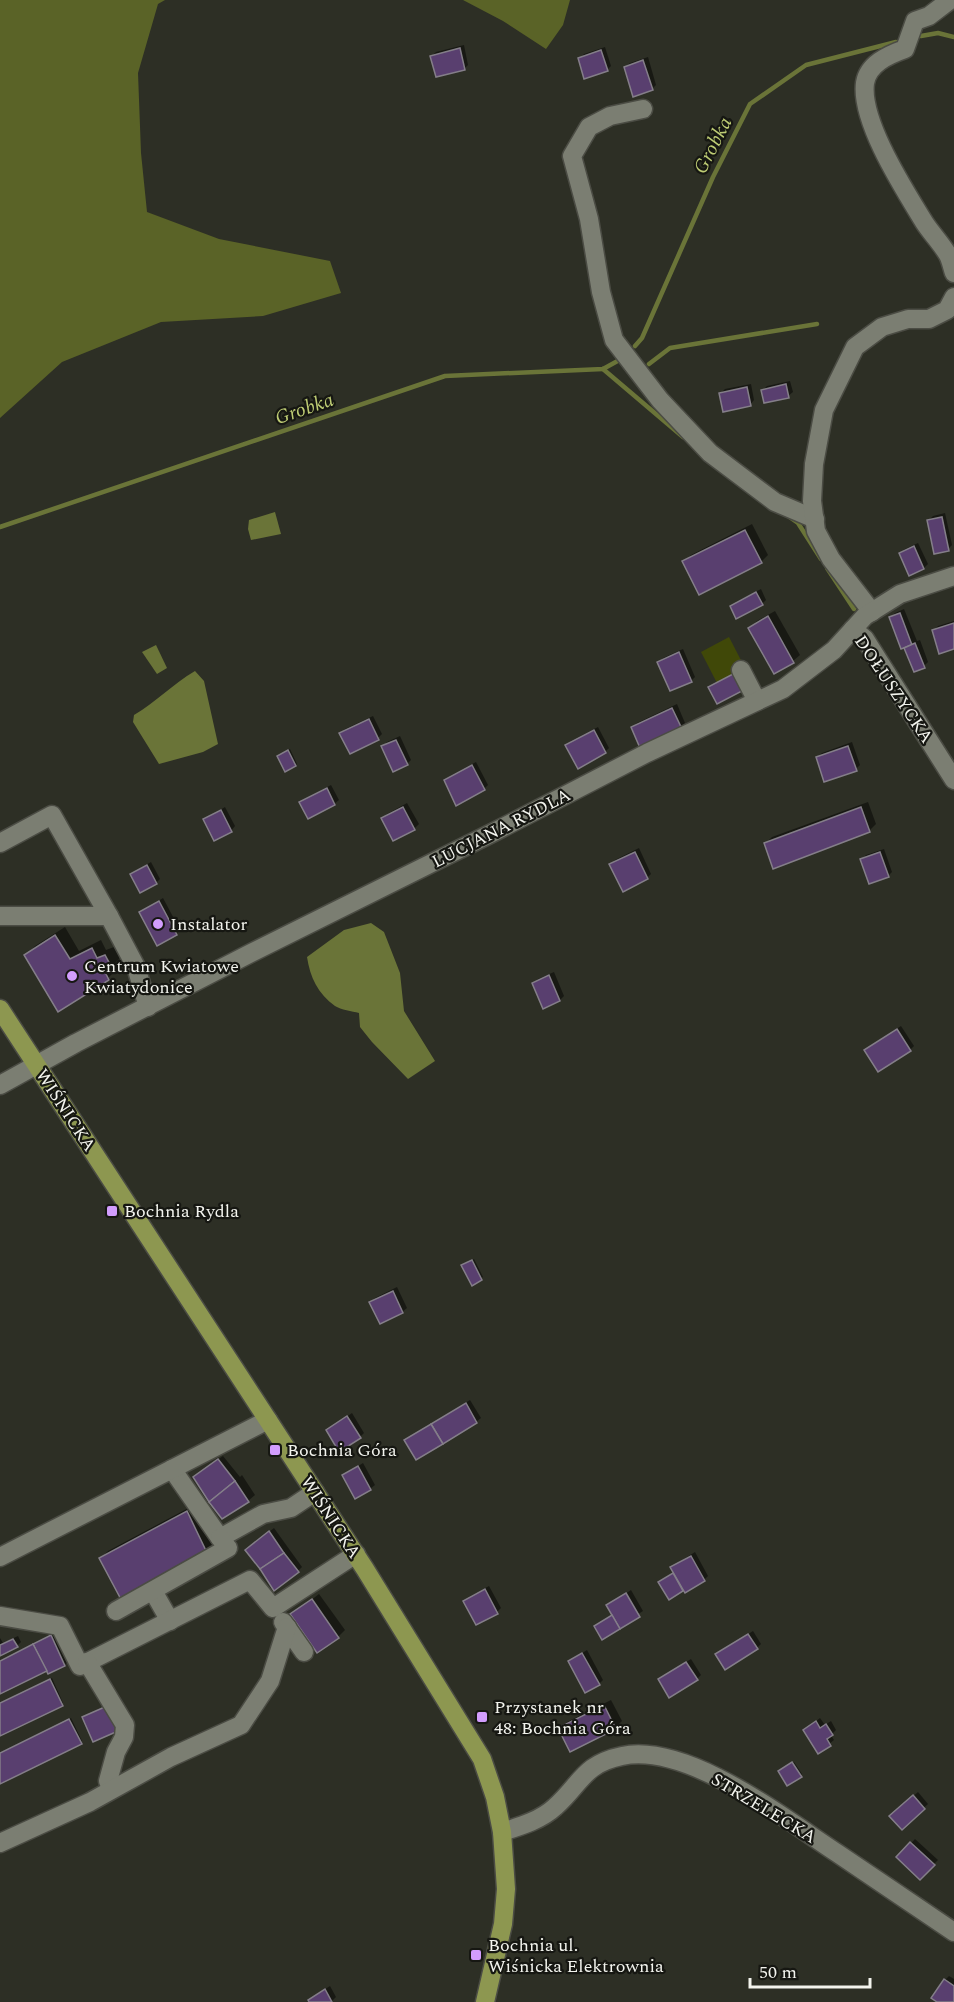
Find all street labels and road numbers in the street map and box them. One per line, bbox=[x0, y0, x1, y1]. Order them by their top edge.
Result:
street label: DOŁUSZYCKA bbox=[847, 630, 940, 749]
street label: LUCJANA RYDLA bbox=[427, 782, 575, 875]
street label: WIŚNICKA bbox=[29, 1063, 103, 1157]
street label: WIŚNICKA bbox=[294, 1470, 368, 1564]
street label: STRZELECKA bbox=[706, 1766, 822, 1851]

